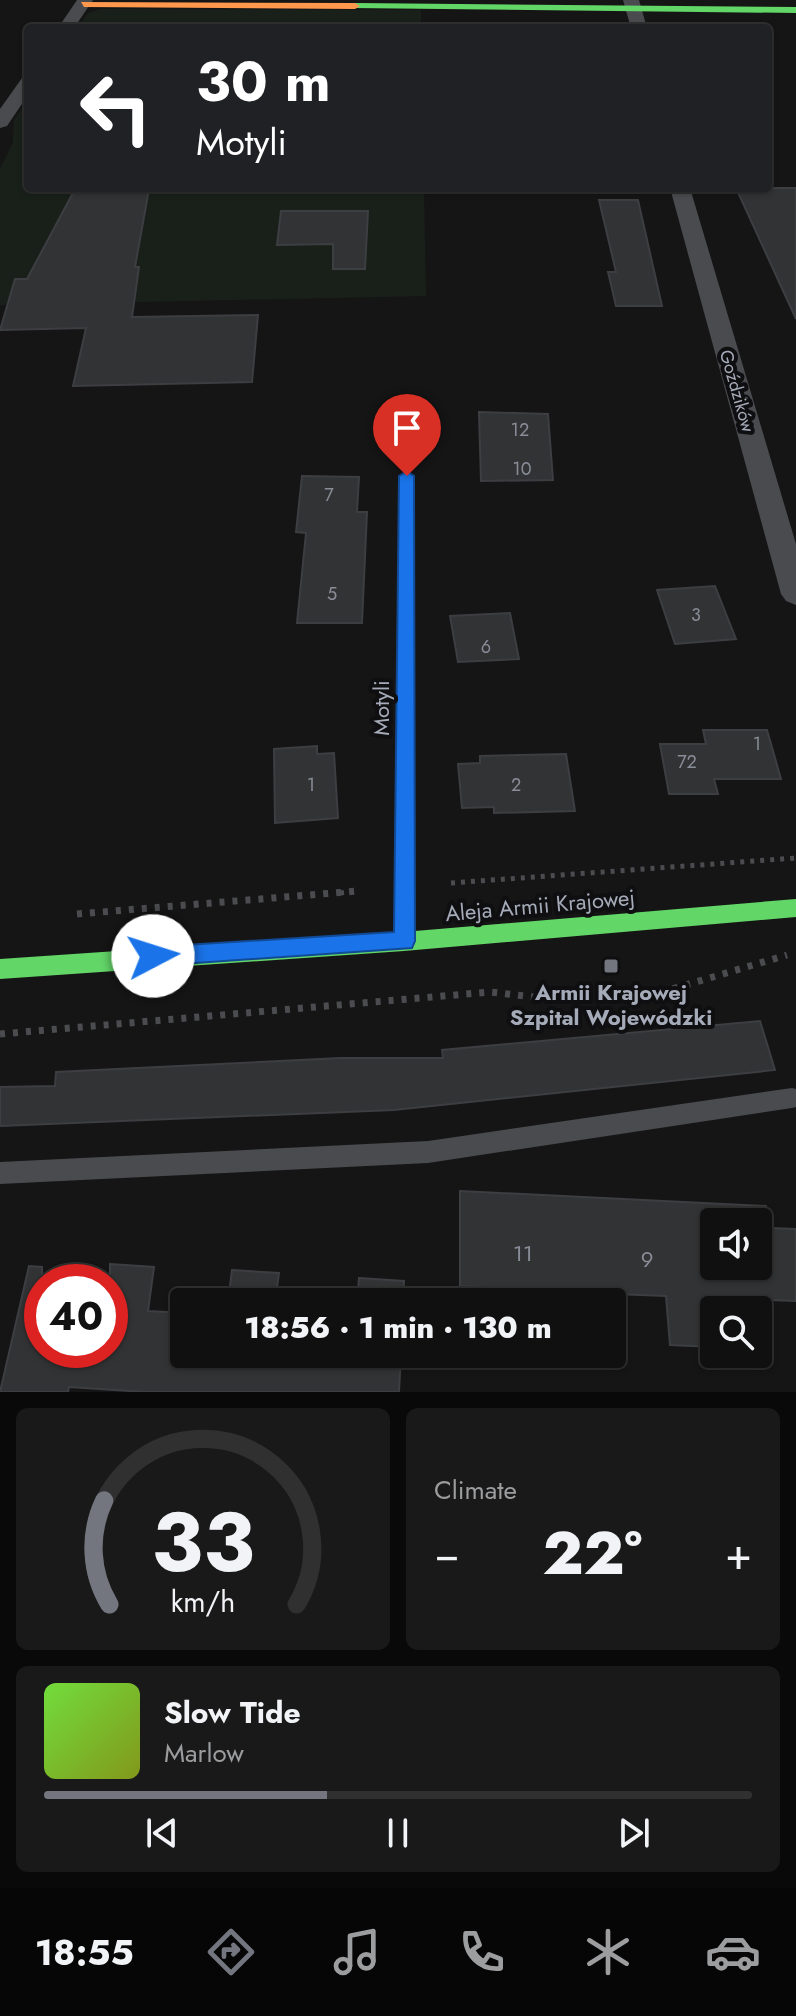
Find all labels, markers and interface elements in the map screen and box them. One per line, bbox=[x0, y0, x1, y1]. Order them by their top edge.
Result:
text: 30 m bbox=[196, 41, 331, 122]
icon: left bbox=[64, 56, 168, 160]
text: Motyli bbox=[196, 116, 287, 168]
street label: Goździków bbox=[713, 347, 761, 436]
pin bbox=[373, 394, 441, 476]
icon: arrive bbox=[385, 406, 429, 450]
house number: 12 bbox=[511, 417, 529, 443]
house number: 10 bbox=[513, 456, 532, 482]
house number: 7 bbox=[324, 482, 334, 508]
house number: 5 bbox=[327, 581, 337, 607]
house number: 3 bbox=[691, 602, 701, 628]
house number: 6 bbox=[481, 634, 491, 660]
street label: Motyli bbox=[365, 680, 397, 736]
house number: 1 bbox=[753, 731, 761, 757]
house number: 72 bbox=[677, 749, 697, 775]
house number: 1 bbox=[307, 772, 315, 798]
house number: 2 bbox=[511, 772, 521, 798]
street label: Aleja Armii Krajowej bbox=[444, 881, 636, 929]
position arrow bbox=[111, 914, 195, 998]
marker: Armii Krajowej Szpital Wojewódzki bbox=[602, 957, 620, 975]
place label: Armii Krajowej Szpital Wojewódzki bbox=[510, 976, 712, 1033]
map controls bbox=[700, 1208, 772, 1368]
button: sound bbox=[700, 1208, 772, 1280]
house number: 11 bbox=[513, 1237, 533, 1269]
house number: 9 bbox=[641, 1243, 653, 1275]
speed limit sign: 40 bbox=[24, 1264, 128, 1368]
button: search bbox=[700, 1296, 772, 1368]
text: 18:56 · 1 min · 130 m bbox=[244, 1306, 552, 1349]
text: Climate bbox=[434, 1471, 517, 1509]
text: 33 bbox=[151, 1482, 255, 1602]
text: 22° bbox=[542, 1510, 642, 1597]
text: − bbox=[434, 1522, 460, 1586]
text: + bbox=[725, 1522, 752, 1586]
text: km/h bbox=[171, 1581, 235, 1623]
text: Slow Tide bbox=[164, 1691, 301, 1734]
text: Marlow bbox=[164, 1734, 244, 1772]
icon: previous bbox=[140, 1811, 184, 1855]
icon: pause bbox=[376, 1811, 420, 1855]
icon: next bbox=[612, 1811, 656, 1855]
icon: directions bbox=[203, 1924, 259, 1980]
icon: music bbox=[329, 1924, 385, 1980]
icon: phone bbox=[454, 1924, 510, 1980]
icon: climate bbox=[580, 1924, 636, 1980]
icon: car bbox=[705, 1924, 761, 1980]
text: 18:55 bbox=[35, 1926, 134, 1978]

